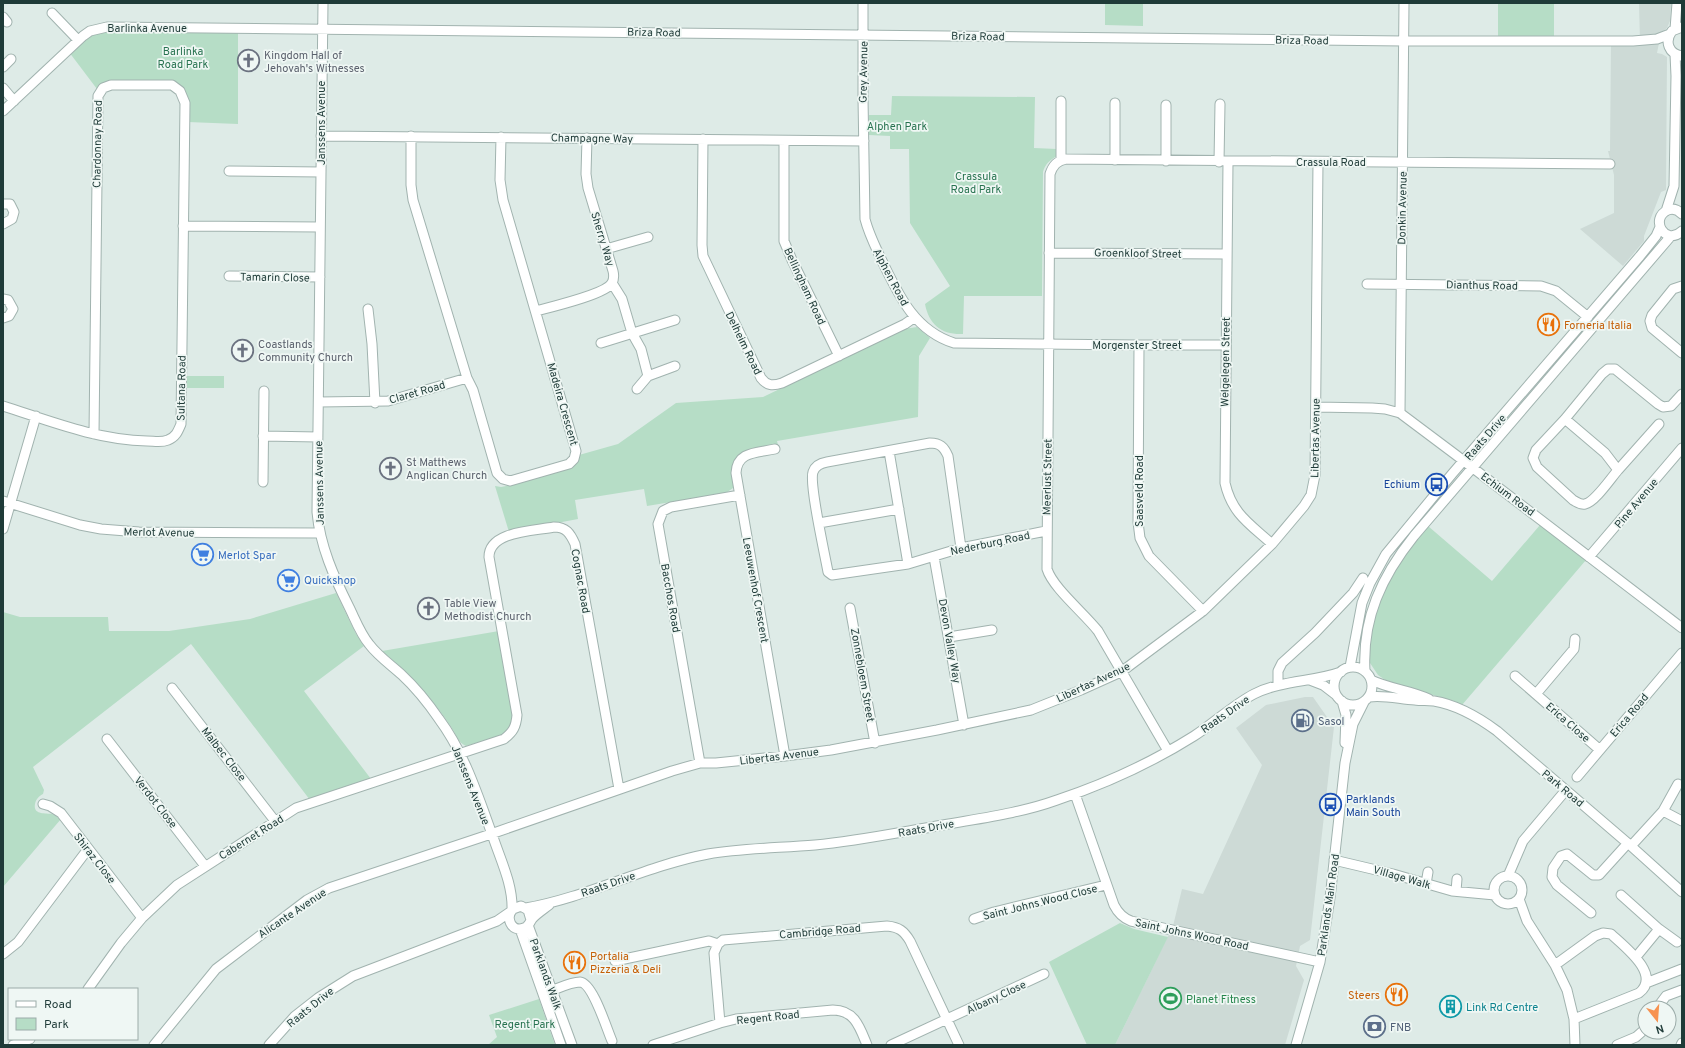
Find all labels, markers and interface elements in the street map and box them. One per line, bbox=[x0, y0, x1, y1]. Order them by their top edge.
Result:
street label: Barlinka Avenue bbox=[107, 22, 187, 36]
street label: Briza Road bbox=[627, 26, 681, 40]
street label: Briza Road bbox=[951, 30, 1005, 44]
street label: Briza Road bbox=[1275, 34, 1329, 48]
street label: Grey Avenue bbox=[856, 41, 872, 103]
park label: Barlinka Road Park bbox=[158, 45, 209, 72]
church icon: Kingdom Hall of Jehovah's Witnesses bbox=[235, 48, 261, 74]
place label: Kingdom Hall of Jehovah's Witnesses bbox=[264, 49, 365, 76]
street label: Janssens Avenue bbox=[315, 81, 329, 165]
street label: Chardonnay Road bbox=[90, 100, 106, 188]
park label: Alphen Park bbox=[867, 120, 927, 134]
street label: Champagne Way bbox=[551, 131, 634, 147]
street label: Crassula Road bbox=[1296, 156, 1366, 170]
park label: Crassula Road Park bbox=[951, 170, 1002, 197]
street label: Donkin Avenue bbox=[1395, 171, 1411, 245]
street label: Sherry Way bbox=[587, 210, 617, 268]
street label: Bellingham Road bbox=[780, 245, 828, 327]
street label: Alphen Road bbox=[869, 246, 911, 309]
street label: Groenkloof Street bbox=[1094, 246, 1182, 262]
street label: Tamarin Close bbox=[240, 270, 310, 286]
street label: Dianthus Road bbox=[1446, 278, 1518, 294]
street label: Delheim Road bbox=[722, 310, 764, 377]
restaurant icon: Forneria Italia bbox=[1535, 312, 1561, 338]
street label: Welgelegen Street bbox=[1218, 317, 1234, 407]
place label: Forneria Italia bbox=[1564, 319, 1632, 333]
church icon: Coastlands Community Church bbox=[229, 337, 255, 363]
place label: Coastlands Community Church bbox=[258, 338, 353, 365]
street label: Morgenster Street bbox=[1092, 339, 1182, 353]
street label: Sultana Road bbox=[174, 355, 190, 421]
street label: Madeira Crescent bbox=[544, 361, 581, 447]
street label: Claret Road bbox=[387, 378, 447, 408]
street label: Libertas Avenue bbox=[1308, 398, 1324, 478]
street label: Raats Drive bbox=[1462, 412, 1510, 464]
street label: Meerlust Street bbox=[1040, 439, 1056, 515]
street label: Janssens Avenue bbox=[312, 440, 328, 525]
church icon: St Matthews Anglican Church bbox=[377, 455, 403, 481]
street label: Saasveld Road bbox=[1133, 455, 1147, 527]
place label: St Matthews Anglican Church bbox=[406, 456, 487, 483]
street label: Echium Road bbox=[1477, 470, 1537, 520]
bus stop icon: Echium bbox=[1423, 471, 1449, 497]
street label: Pine Avenue bbox=[1612, 476, 1662, 531]
place label: Echium bbox=[1384, 478, 1420, 492]
street label: Merlot Avenue bbox=[123, 525, 195, 541]
street label: Nederburg Road bbox=[949, 529, 1031, 559]
street label: Leeuwenhof Crescent bbox=[739, 536, 771, 644]
supermarket icon: Merlot Spar bbox=[190, 542, 216, 568]
street label: Cognac Road bbox=[567, 548, 593, 615]
place label: Merlot Spar bbox=[218, 549, 277, 563]
street label: Bacchos Road bbox=[657, 563, 683, 634]
supermarket icon: Quickshop bbox=[275, 567, 301, 593]
place label: Quickshop bbox=[304, 574, 356, 588]
church icon: Table View Methodist Church bbox=[415, 596, 441, 622]
place label: Table View Methodist Church bbox=[444, 597, 531, 624]
street label: Devon Valley Way bbox=[935, 598, 963, 685]
street label: Zonnebloem Street bbox=[847, 627, 877, 723]
street label: Libertas Avenue bbox=[1054, 660, 1133, 706]
street label: Erica Road bbox=[1607, 691, 1652, 740]
street label: Raats Drive bbox=[1198, 693, 1253, 737]
street label: Erica Close bbox=[1542, 700, 1592, 746]
fuel station icon: Sasol bbox=[1290, 708, 1316, 734]
place label: Sasol bbox=[1318, 715, 1344, 729]
street label: Malbec Close bbox=[198, 725, 249, 784]
street label: Janssens Avenue bbox=[448, 744, 492, 827]
street label: Libertas Avenue bbox=[739, 745, 820, 769]
street label: Park Road bbox=[1538, 767, 1586, 810]
street label: Verdot Close bbox=[131, 774, 180, 831]
bus stop icon: Parklands Main South bbox=[1317, 792, 1343, 818]
place label: Parklands Main South bbox=[1346, 793, 1401, 820]
street label: Cabernet Road bbox=[216, 812, 287, 863]
street label: Raats Drive bbox=[897, 817, 955, 841]
street label: Shiraz Close bbox=[70, 830, 118, 887]
street label: Parklands Main Road bbox=[1315, 853, 1343, 957]
street label: Village Walk bbox=[1371, 863, 1432, 893]
street label: Raats Drive bbox=[579, 869, 637, 901]
street label: Saint Johns Wood Close bbox=[982, 882, 1099, 924]
street label: Alicante Avenue bbox=[256, 886, 329, 942]
street label: Saint Johns Wood Road bbox=[1134, 916, 1250, 954]
street label: Cambridge Road bbox=[779, 921, 861, 943]
street label: Parklands Walk bbox=[526, 937, 565, 1012]
restaurant icon: Portalia Pizzeria & Deli bbox=[562, 949, 588, 975]
place label: Portalia Pizzeria & Deli bbox=[590, 950, 661, 977]
street label: Albany Close bbox=[964, 978, 1029, 1018]
restaurant icon: Steers bbox=[1383, 982, 1409, 1008]
street label: Raats Drive bbox=[284, 984, 337, 1031]
sports icon: Planet Fitness bbox=[1157, 986, 1183, 1012]
legend bbox=[8, 988, 138, 1040]
place label: Steers bbox=[1348, 989, 1380, 1003]
place label: Planet Fitness bbox=[1186, 993, 1256, 1007]
building icon: Link Rd Centre bbox=[1437, 994, 1463, 1020]
text: Road bbox=[44, 997, 72, 1013]
north arrow bbox=[1637, 1000, 1677, 1040]
place label: Link Rd Centre bbox=[1466, 1001, 1538, 1015]
street label: Regent Road bbox=[736, 1008, 800, 1028]
bank icon: FNB bbox=[1362, 1014, 1388, 1040]
text: Park bbox=[44, 1017, 69, 1033]
park label: Regent Park bbox=[495, 1018, 556, 1032]
place label: FNB bbox=[1390, 1021, 1411, 1035]
text: N bbox=[1654, 1021, 1665, 1036]

